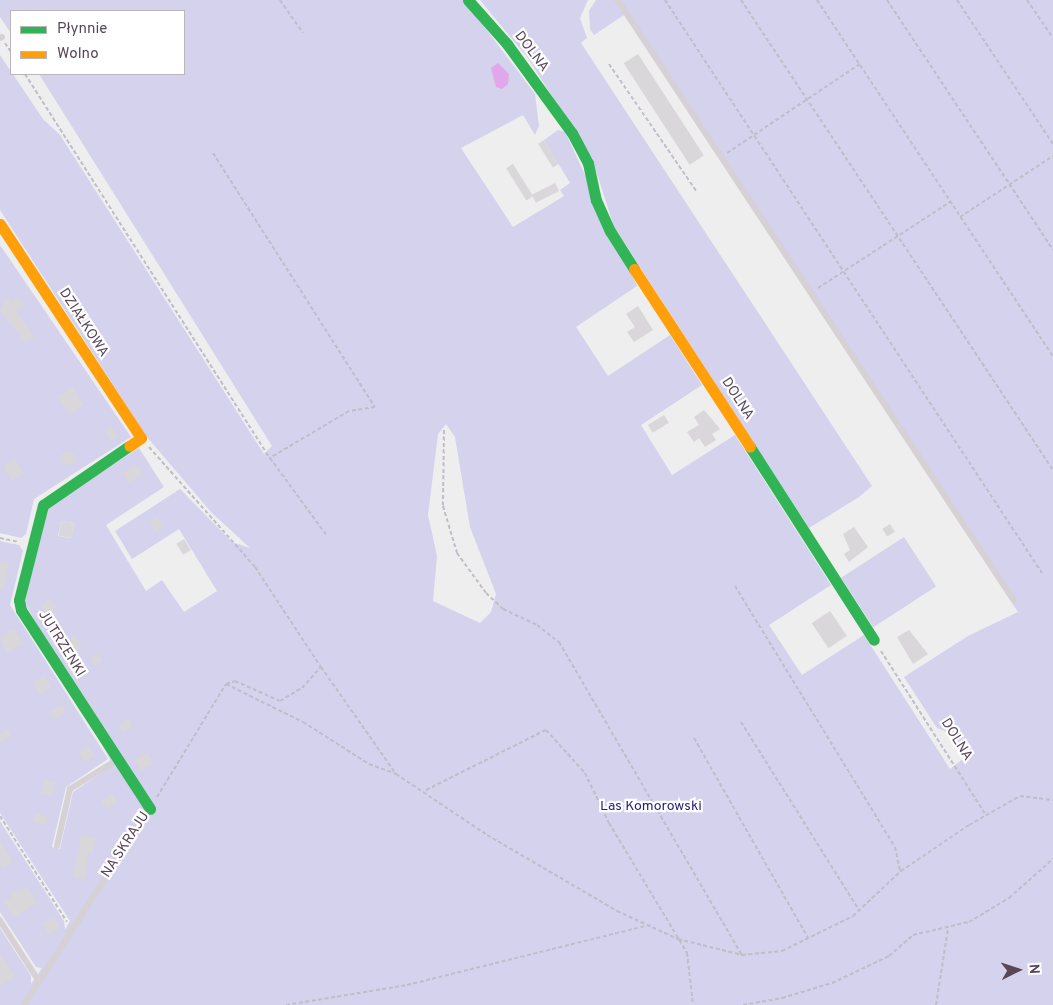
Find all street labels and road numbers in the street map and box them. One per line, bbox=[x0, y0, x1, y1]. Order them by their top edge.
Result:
street label: DOLNA bbox=[510, 28, 552, 76]
street label: DZIAŁKOWA bbox=[55, 286, 111, 360]
street label: DOLNA bbox=[717, 375, 757, 423]
street label: JUTRZENKI bbox=[34, 608, 88, 680]
street label: DOLNA bbox=[937, 716, 975, 764]
street label: NA SKRAJU bbox=[98, 809, 154, 881]

